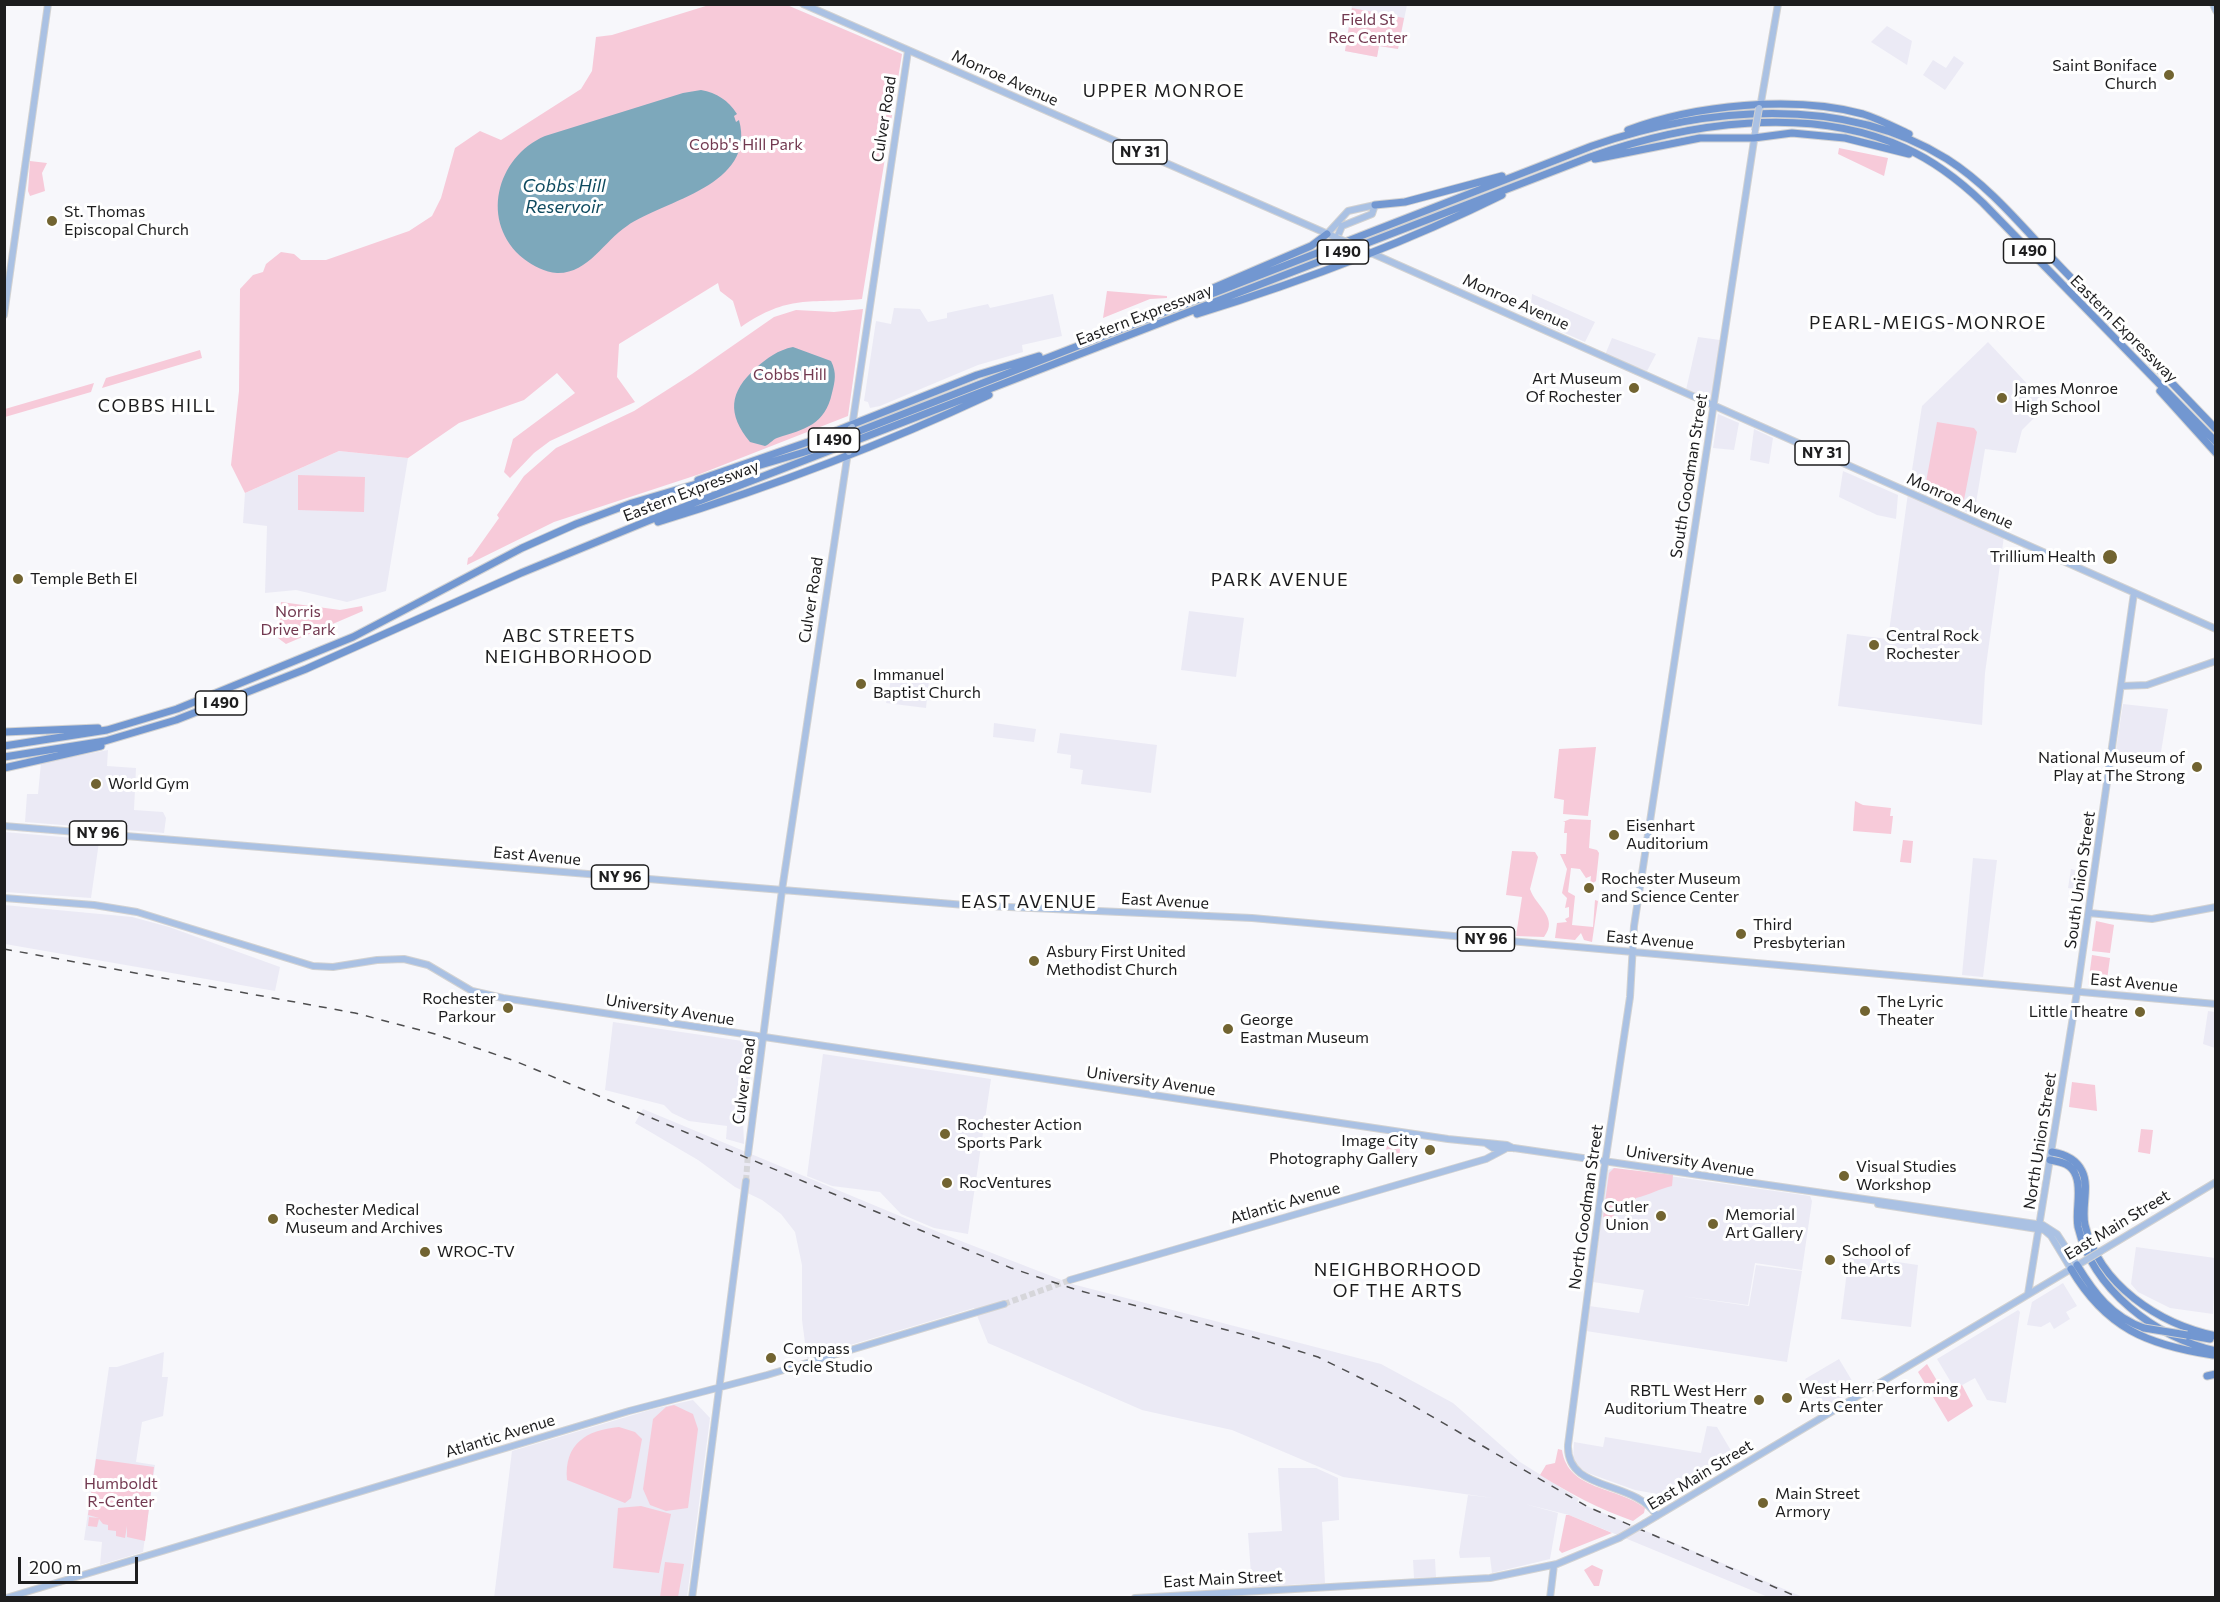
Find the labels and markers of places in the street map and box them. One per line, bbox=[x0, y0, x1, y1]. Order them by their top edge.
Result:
place label: Saint Boniface Church bbox=[2052, 56, 2157, 94]
marker: Saint Boniface Church bbox=[2162, 68, 2176, 82]
place label: St. Thomas Episcopal Church bbox=[64, 202, 189, 240]
marker: St. Thomas Episcopal Church bbox=[45, 214, 59, 228]
place label: Art Museum Of Rochester bbox=[1526, 369, 1622, 407]
place label: James Monroe High School bbox=[2014, 379, 2118, 417]
marker: Art Museum Of Rochester bbox=[1627, 381, 1641, 395]
marker: James Monroe High School bbox=[1995, 391, 2009, 405]
place label: Trillium Health bbox=[1990, 547, 2096, 567]
marker: Trillium Health bbox=[2101, 548, 2119, 566]
place label: Temple Beth El bbox=[30, 569, 137, 589]
marker: Temple Beth El bbox=[11, 572, 25, 586]
place label: Central Rock Rochester bbox=[1886, 626, 1979, 664]
marker: Central Rock Rochester bbox=[1867, 638, 1881, 652]
place label: Immanuel Baptist Church bbox=[873, 665, 981, 703]
marker: Immanuel Baptist Church bbox=[854, 677, 868, 691]
place label: National Museum of Play at The Strong bbox=[2038, 748, 2185, 786]
marker: National Museum of Play at The Strong bbox=[2190, 760, 2204, 774]
place label: World Gym bbox=[108, 774, 189, 794]
marker: World Gym bbox=[89, 777, 103, 791]
place label: Eisenhart Auditorium bbox=[1626, 816, 1709, 854]
marker: Eisenhart Auditorium bbox=[1607, 828, 1621, 842]
place label: Rochester Museum and Science Center bbox=[1601, 869, 1741, 907]
marker: Rochester Museum and Science Center bbox=[1582, 881, 1596, 895]
place label: Third Presbyterian bbox=[1753, 915, 1845, 953]
marker: Third Presbyterian bbox=[1734, 927, 1748, 941]
place label: Asbury First United Methodist Church bbox=[1046, 942, 1186, 980]
marker: Asbury First United Methodist Church bbox=[1027, 954, 1041, 968]
place label: Rochester Parkour bbox=[422, 989, 496, 1027]
place label: The Lyric Theater bbox=[1877, 992, 1943, 1030]
marker: Rochester Parkour bbox=[501, 1001, 515, 1015]
place label: Little Theatre bbox=[2029, 1002, 2128, 1022]
marker: The Lyric Theater bbox=[1858, 1004, 1872, 1018]
marker: Little Theatre bbox=[2133, 1005, 2147, 1019]
place label: George Eastman Museum bbox=[1240, 1010, 1369, 1048]
marker: George Eastman Museum bbox=[1221, 1022, 1235, 1036]
place label: Rochester Action Sports Park bbox=[957, 1115, 1082, 1153]
marker: Rochester Action Sports Park bbox=[938, 1127, 952, 1141]
place label: Image City Photography Gallery bbox=[1269, 1131, 1418, 1169]
marker: Image City Photography Gallery bbox=[1423, 1143, 1437, 1157]
place label: Visual Studies Workshop bbox=[1856, 1157, 1957, 1195]
marker: Visual Studies Workshop bbox=[1837, 1169, 1851, 1183]
place label: RocVentures bbox=[959, 1173, 1051, 1193]
marker: RocVentures bbox=[940, 1176, 954, 1190]
place label: Cutler Union bbox=[1604, 1197, 1649, 1235]
place label: Rochester Medical Museum and Archives bbox=[285, 1200, 443, 1238]
place label: Memorial Art Gallery bbox=[1725, 1205, 1803, 1243]
marker: Cutler Union bbox=[1654, 1209, 1668, 1223]
marker: Rochester Medical Museum and Archives bbox=[266, 1212, 280, 1226]
marker: Memorial Art Gallery bbox=[1706, 1217, 1720, 1231]
place label: School of the Arts bbox=[1842, 1241, 1910, 1279]
place label: WROC-TV bbox=[437, 1242, 515, 1262]
marker: WROC-TV bbox=[418, 1245, 432, 1259]
marker: School of the Arts bbox=[1823, 1253, 1837, 1267]
place label: Compass Cycle Studio bbox=[783, 1339, 873, 1377]
marker: Compass Cycle Studio bbox=[764, 1351, 778, 1365]
place label: West Herr Performing Arts Center bbox=[1799, 1379, 1958, 1417]
place label: RBTL West Herr Auditorium Theatre bbox=[1604, 1381, 1747, 1419]
marker: West Herr Performing Arts Center bbox=[1780, 1391, 1794, 1405]
marker: RBTL West Herr Auditorium Theatre bbox=[1752, 1393, 1766, 1407]
place label: Main Street Armory bbox=[1775, 1484, 1860, 1522]
marker: Main Street Armory bbox=[1756, 1496, 1770, 1510]

